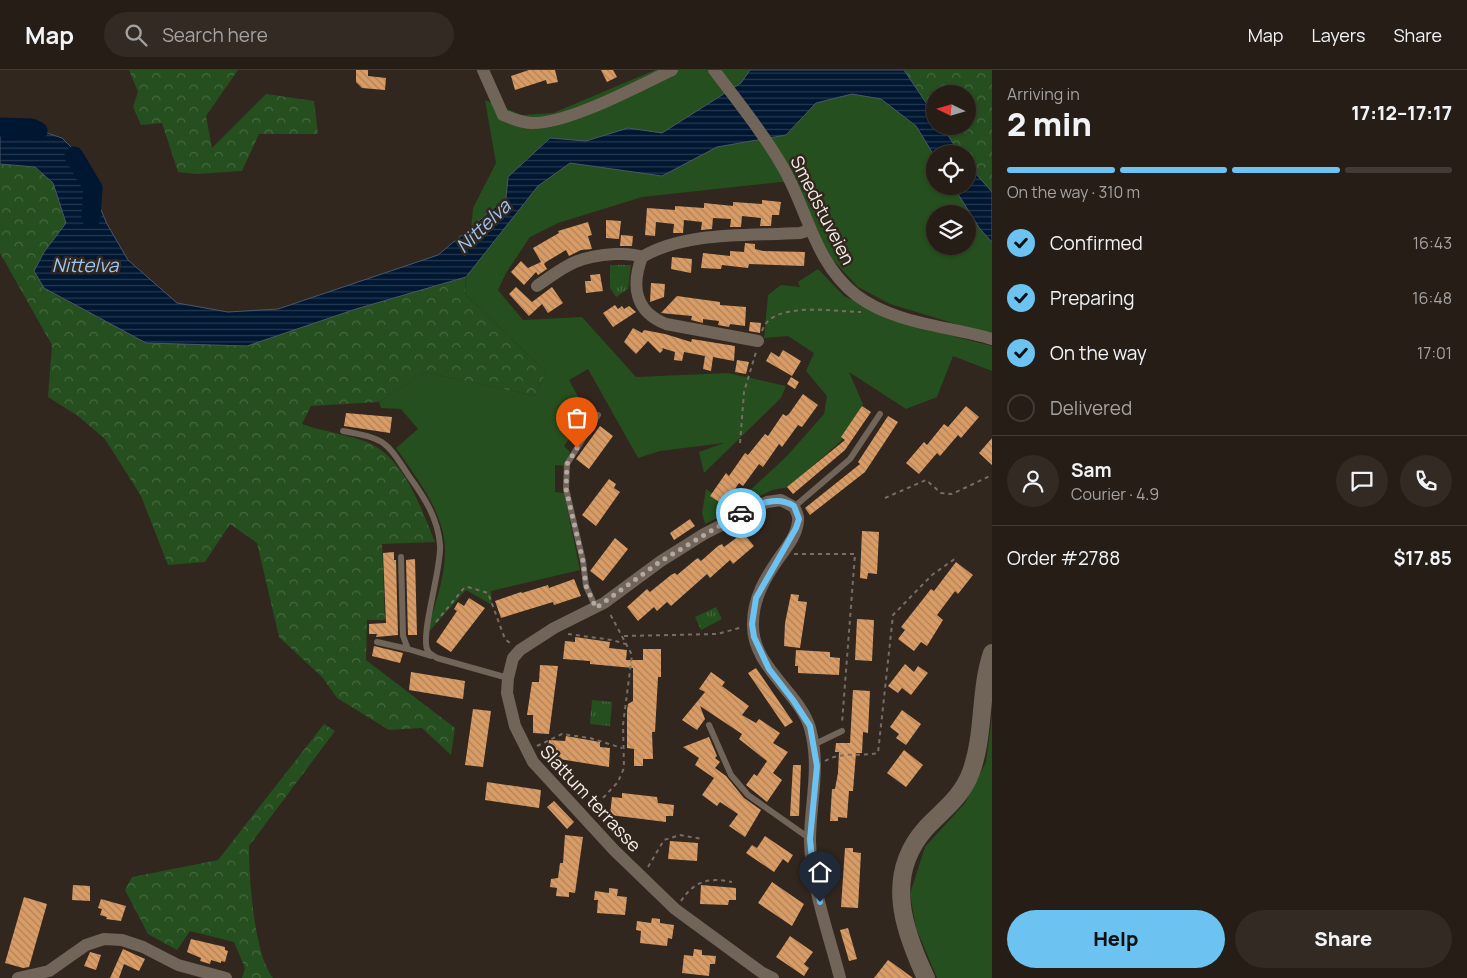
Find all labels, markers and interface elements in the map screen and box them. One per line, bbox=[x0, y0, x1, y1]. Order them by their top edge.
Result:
search box bbox=[104, 12, 454, 57]
text: Map bbox=[25, 18, 74, 51]
icon: search bbox=[122, 21, 150, 49]
text: Search here bbox=[162, 22, 268, 48]
text: Map bbox=[1248, 23, 1283, 47]
text: Layers bbox=[1311, 23, 1365, 47]
text: Share bbox=[1393, 23, 1442, 47]
text: Arriving in bbox=[1007, 83, 1080, 105]
north arrow bbox=[926, 85, 976, 135]
map controls bbox=[926, 85, 976, 255]
text: 17:12–17:17 bbox=[1351, 100, 1452, 126]
text: 2 min bbox=[1007, 102, 1092, 146]
button: locate bbox=[926, 145, 976, 195]
street label: Smedstuveien bbox=[785, 151, 861, 269]
text: On the way · 310 m bbox=[1007, 181, 1140, 203]
water label: Nittelva bbox=[450, 192, 517, 259]
button: layers bbox=[926, 205, 976, 255]
icon: check bbox=[1007, 229, 1035, 257]
text: Confirmed bbox=[1050, 230, 1143, 256]
text: 16:43 bbox=[1413, 232, 1452, 254]
water label: Nittelva bbox=[52, 252, 120, 278]
icon: check bbox=[1007, 284, 1035, 312]
text: Preparing bbox=[1050, 285, 1135, 311]
text: 16:48 bbox=[1412, 287, 1452, 309]
icon: check bbox=[1007, 339, 1035, 367]
text: On the way bbox=[1050, 340, 1147, 366]
text: 17:01 bbox=[1417, 342, 1452, 364]
text: Delivered bbox=[1050, 395, 1132, 421]
pin bbox=[556, 397, 598, 448]
icon: bag bbox=[563, 404, 591, 432]
button: person bbox=[1007, 455, 1059, 507]
button: chat bbox=[1336, 455, 1388, 507]
button: phone bbox=[1400, 455, 1452, 507]
text: Sam bbox=[1071, 457, 1112, 483]
text: Courier · 4.9 bbox=[1071, 483, 1159, 505]
courier bbox=[716, 488, 766, 538]
icon: car bbox=[727, 499, 755, 527]
text: Order #2788 bbox=[1007, 545, 1120, 571]
text: $17.85 bbox=[1393, 545, 1452, 571]
street label: Slattum terrasse bbox=[535, 739, 647, 857]
pin bbox=[799, 851, 841, 902]
icon: home bbox=[806, 858, 834, 886]
button: Help bbox=[1007, 910, 1225, 968]
button: Share bbox=[1235, 910, 1452, 968]

